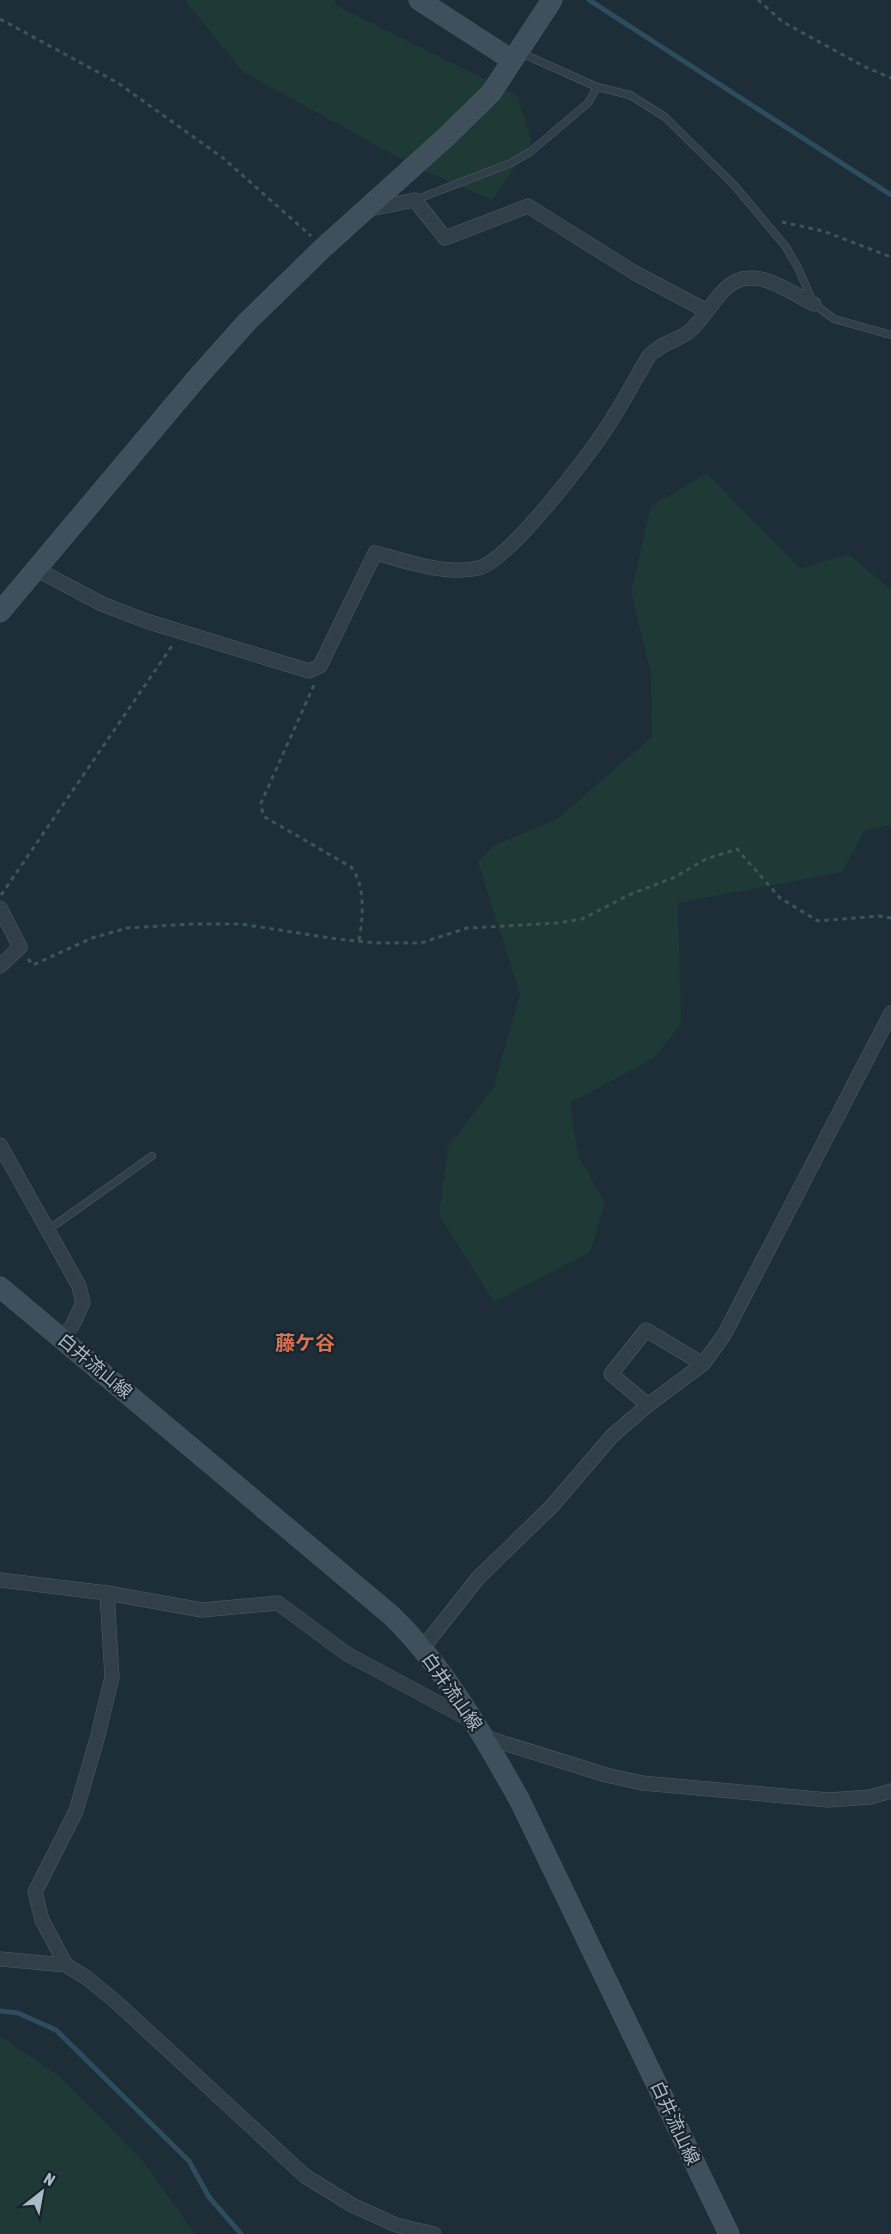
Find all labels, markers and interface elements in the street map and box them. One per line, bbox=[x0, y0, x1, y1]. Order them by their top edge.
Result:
street label: 白井流山線 bbox=[54, 1329, 137, 1403]
district label: 藤ケ谷 bbox=[275, 1331, 335, 1354]
street label: 白井流山線 bbox=[418, 1649, 487, 1735]
street label: 白井流山線 bbox=[647, 2078, 704, 2168]
north arrow bbox=[12, 2162, 72, 2222]
text: N bbox=[41, 2169, 58, 2189]

